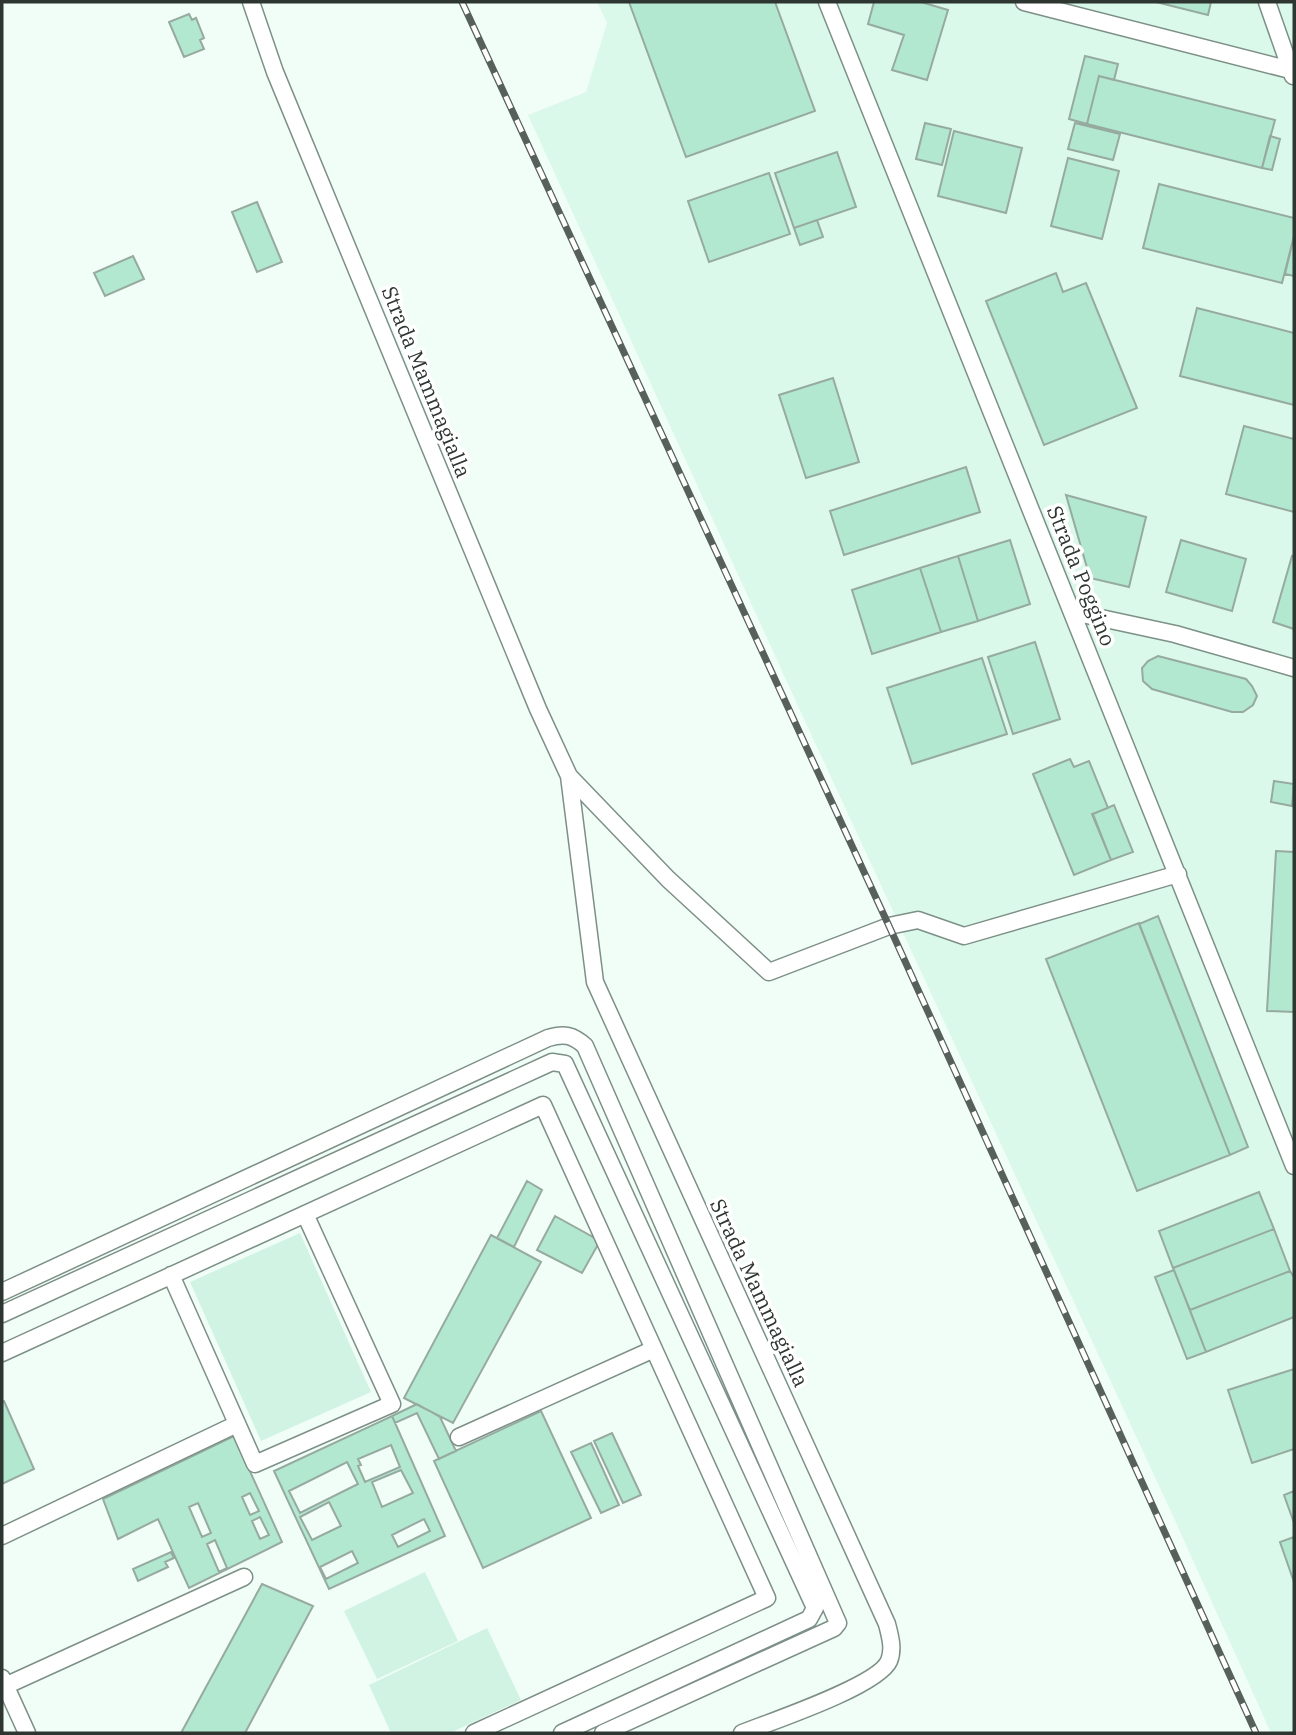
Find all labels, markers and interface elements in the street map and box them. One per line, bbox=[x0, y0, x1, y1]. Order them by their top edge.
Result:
street label: Strada Mammagialla bbox=[376, 282, 478, 482]
street label: Strada Poggino bbox=[1041, 501, 1123, 650]
street label: Strada Mammagialla bbox=[704, 1194, 816, 1391]

